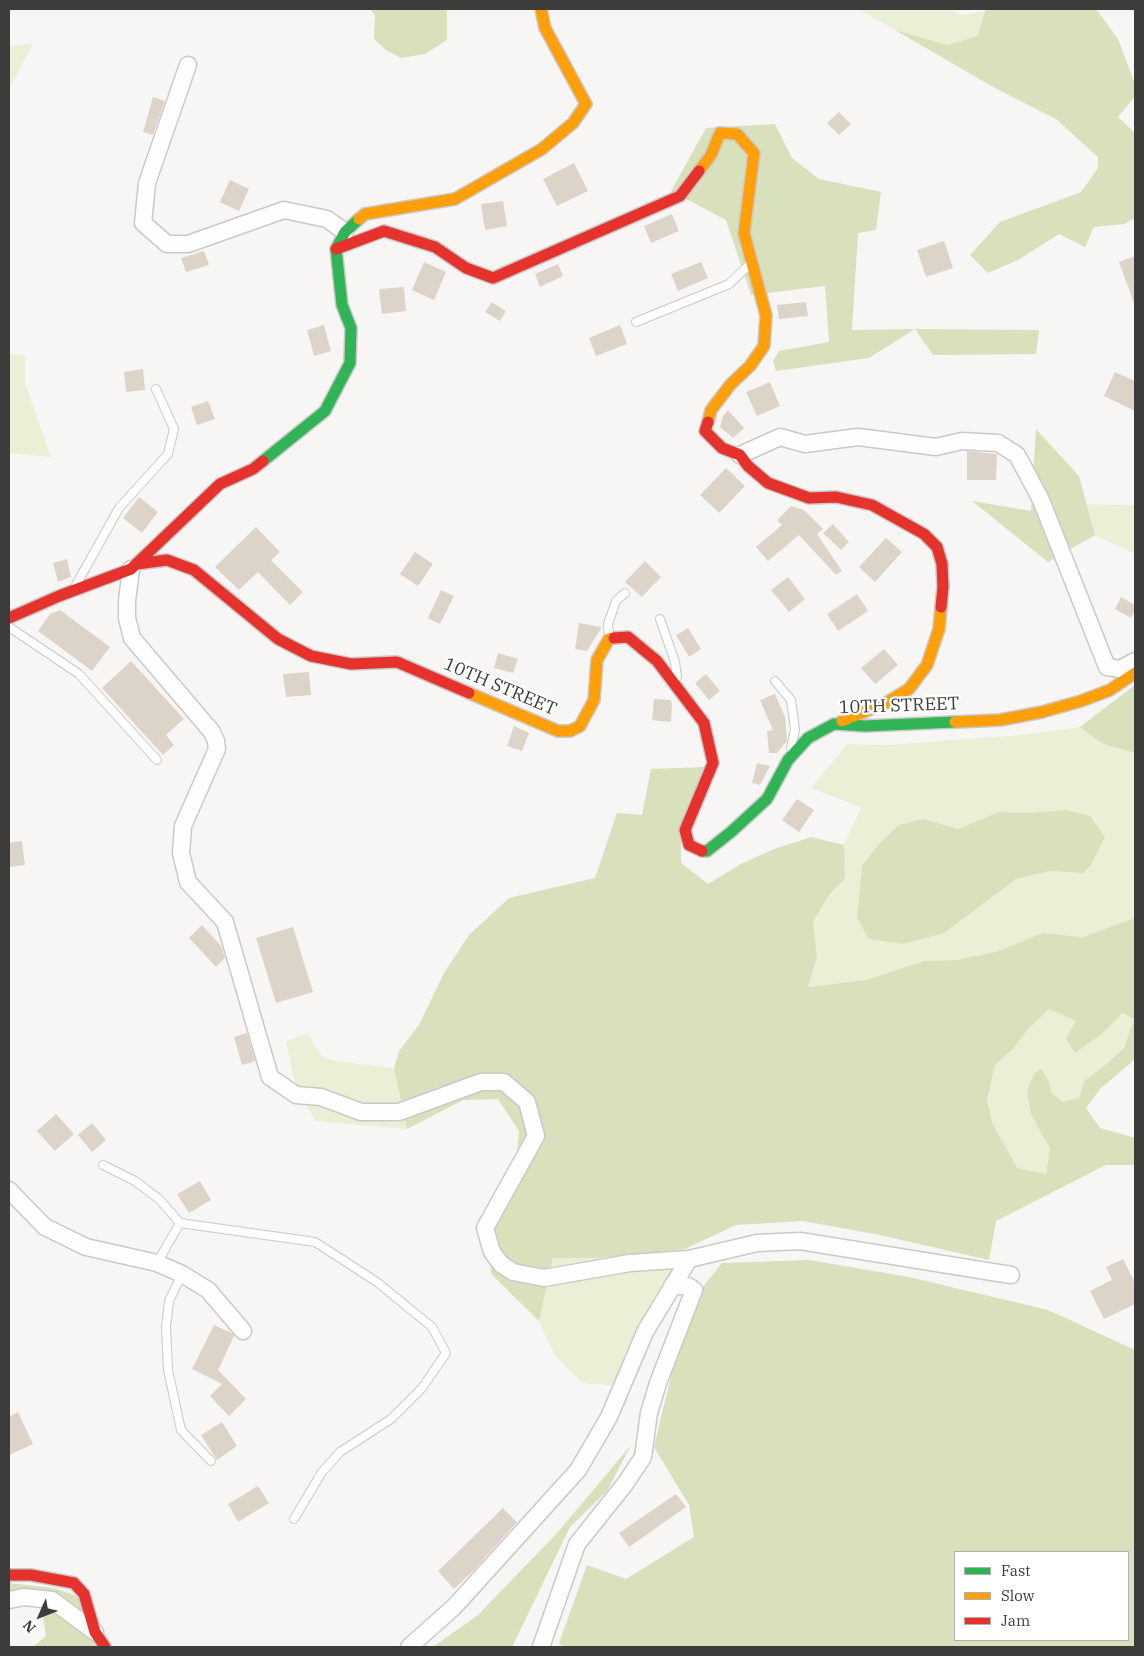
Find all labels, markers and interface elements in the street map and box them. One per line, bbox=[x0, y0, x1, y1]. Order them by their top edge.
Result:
street label: 10TH STREET bbox=[440, 653, 560, 721]
street label: 10TH STREET bbox=[838, 693, 960, 719]
legend bbox=[954, 1551, 1129, 1641]
text: Fast bbox=[1001, 1561, 1031, 1580]
text: Slow bbox=[1001, 1586, 1034, 1605]
north arrow bbox=[15, 1591, 65, 1641]
text: Jam bbox=[1001, 1611, 1030, 1630]
text: N bbox=[19, 1616, 40, 1637]

